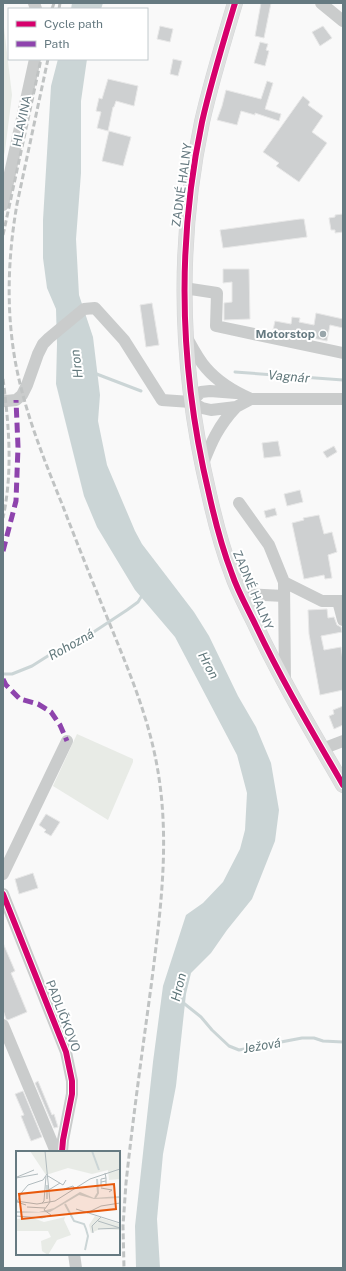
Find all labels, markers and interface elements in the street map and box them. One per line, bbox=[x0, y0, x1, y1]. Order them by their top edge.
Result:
legend bbox=[8, 8, 148, 60]
text: Cycle path bbox=[44, 17, 103, 31]
text: Path bbox=[44, 37, 70, 51]
street label: HLAVINA bbox=[10, 93, 34, 148]
street label: ZADNÉ HALNY bbox=[169, 141, 195, 228]
place label: Motorstop bbox=[256, 327, 315, 341]
marker: Motorstop bbox=[318, 329, 328, 339]
water label: Hron bbox=[67, 349, 86, 379]
water label: Vagnár bbox=[268, 367, 310, 386]
street label: ZADNÉ HALNY bbox=[230, 548, 276, 632]
water label: Rohozná bbox=[46, 626, 97, 663]
water label: Hron bbox=[195, 649, 222, 681]
water label: Hron bbox=[168, 971, 189, 1003]
street label: PADLIČKOVO bbox=[43, 978, 83, 1054]
water label: Ježová bbox=[242, 1035, 282, 1056]
inset map bbox=[16, 1151, 120, 1255]

